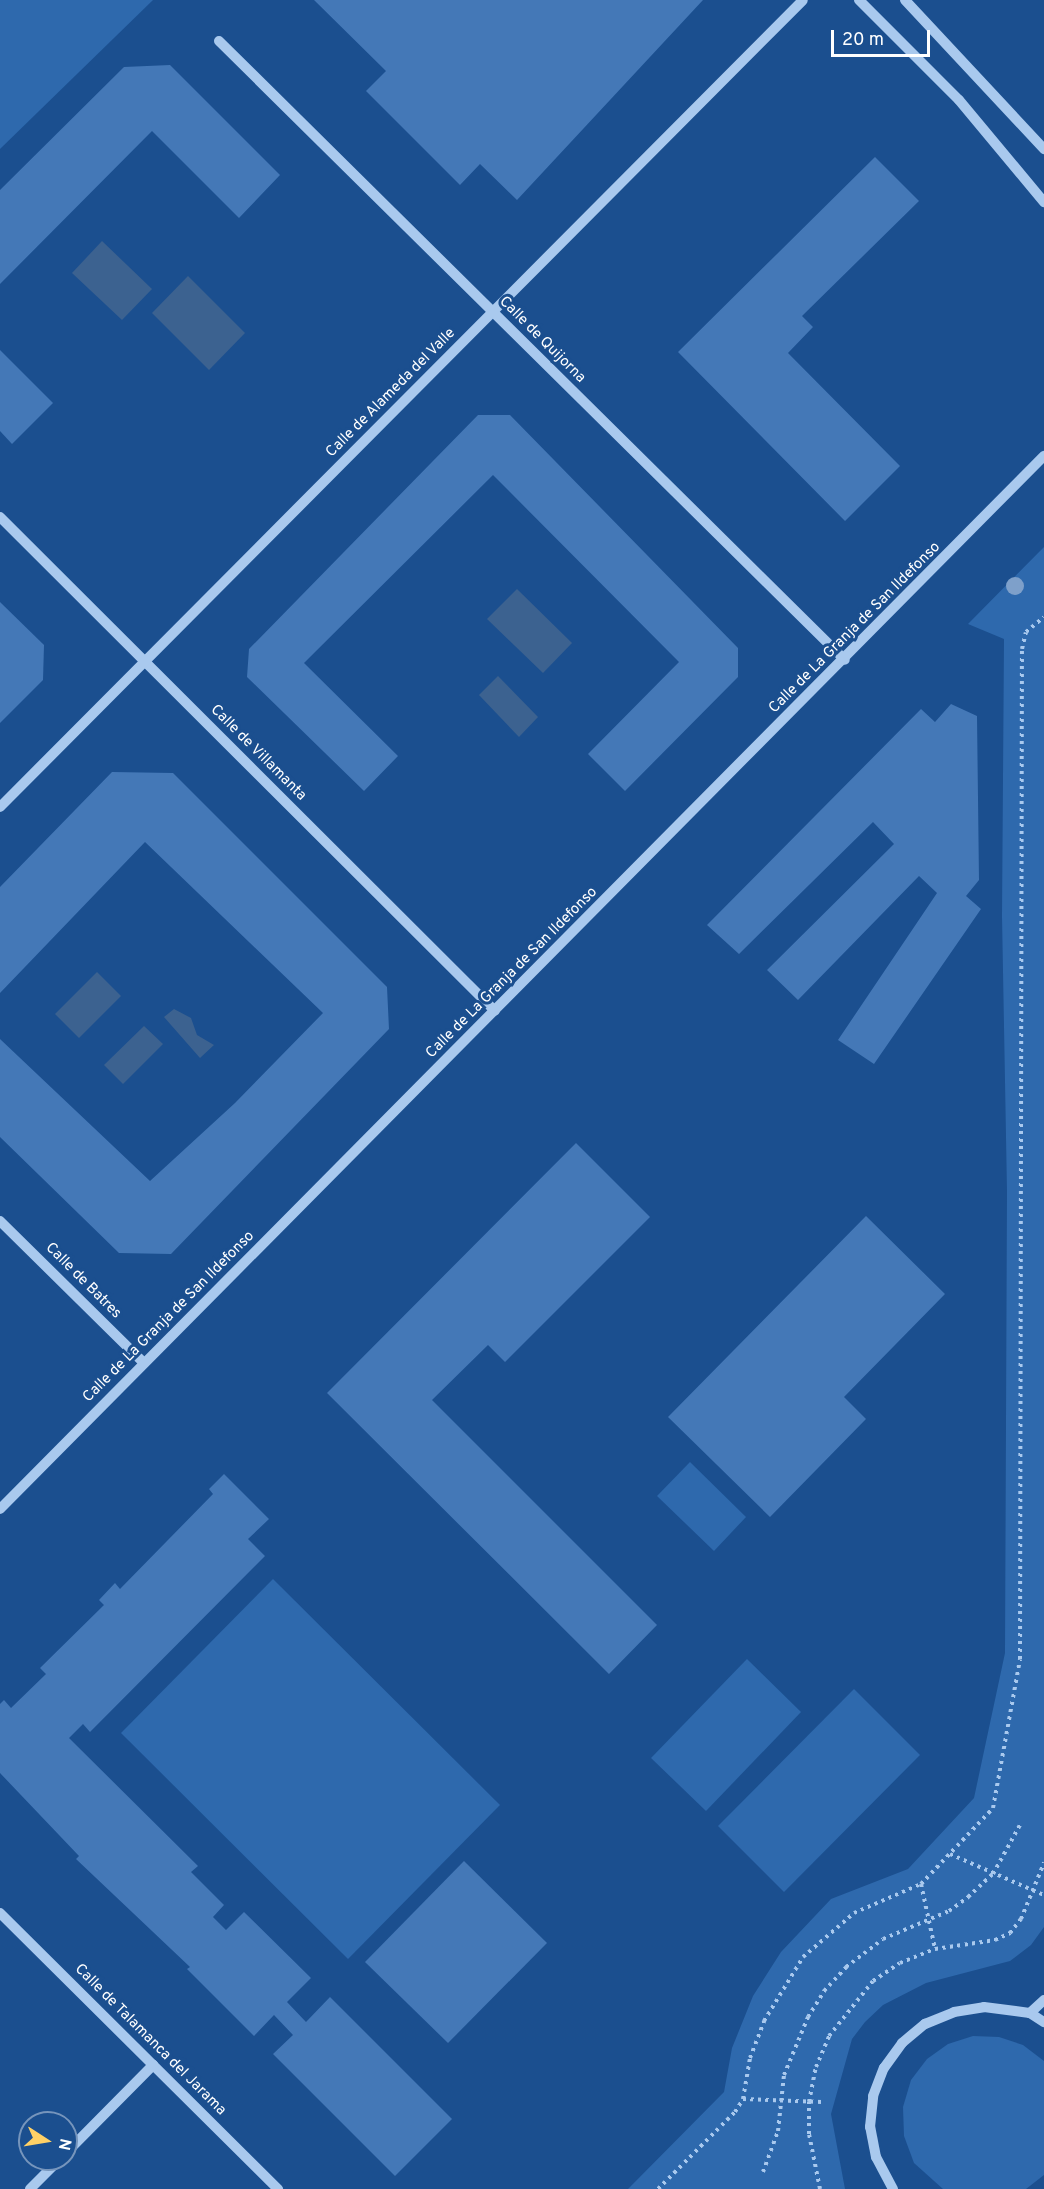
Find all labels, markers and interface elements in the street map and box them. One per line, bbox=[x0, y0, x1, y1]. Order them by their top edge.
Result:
scale bar bbox=[834, 18, 933, 56]
text: 20 m bbox=[842, 29, 884, 52]
street label: Calle de Quijorna bbox=[495, 293, 589, 387]
street label: Calle de Alameda del Valle bbox=[322, 324, 460, 462]
street label: Calle de La Granja de San Ildefonso bbox=[766, 539, 944, 717]
street label: Calle de Villamanta bbox=[206, 701, 310, 805]
street label: Calle de La Granja de San Ildefonso bbox=[423, 884, 601, 1062]
street label: Calle de La Granja de San Ildefonso bbox=[80, 1228, 258, 1406]
street label: Calle de Batres bbox=[41, 1239, 125, 1323]
street label: Calle de Talamanca del Jarama bbox=[70, 1960, 230, 2120]
north arrow bbox=[18, 2111, 78, 2171]
text: N bbox=[53, 2137, 75, 2152]

